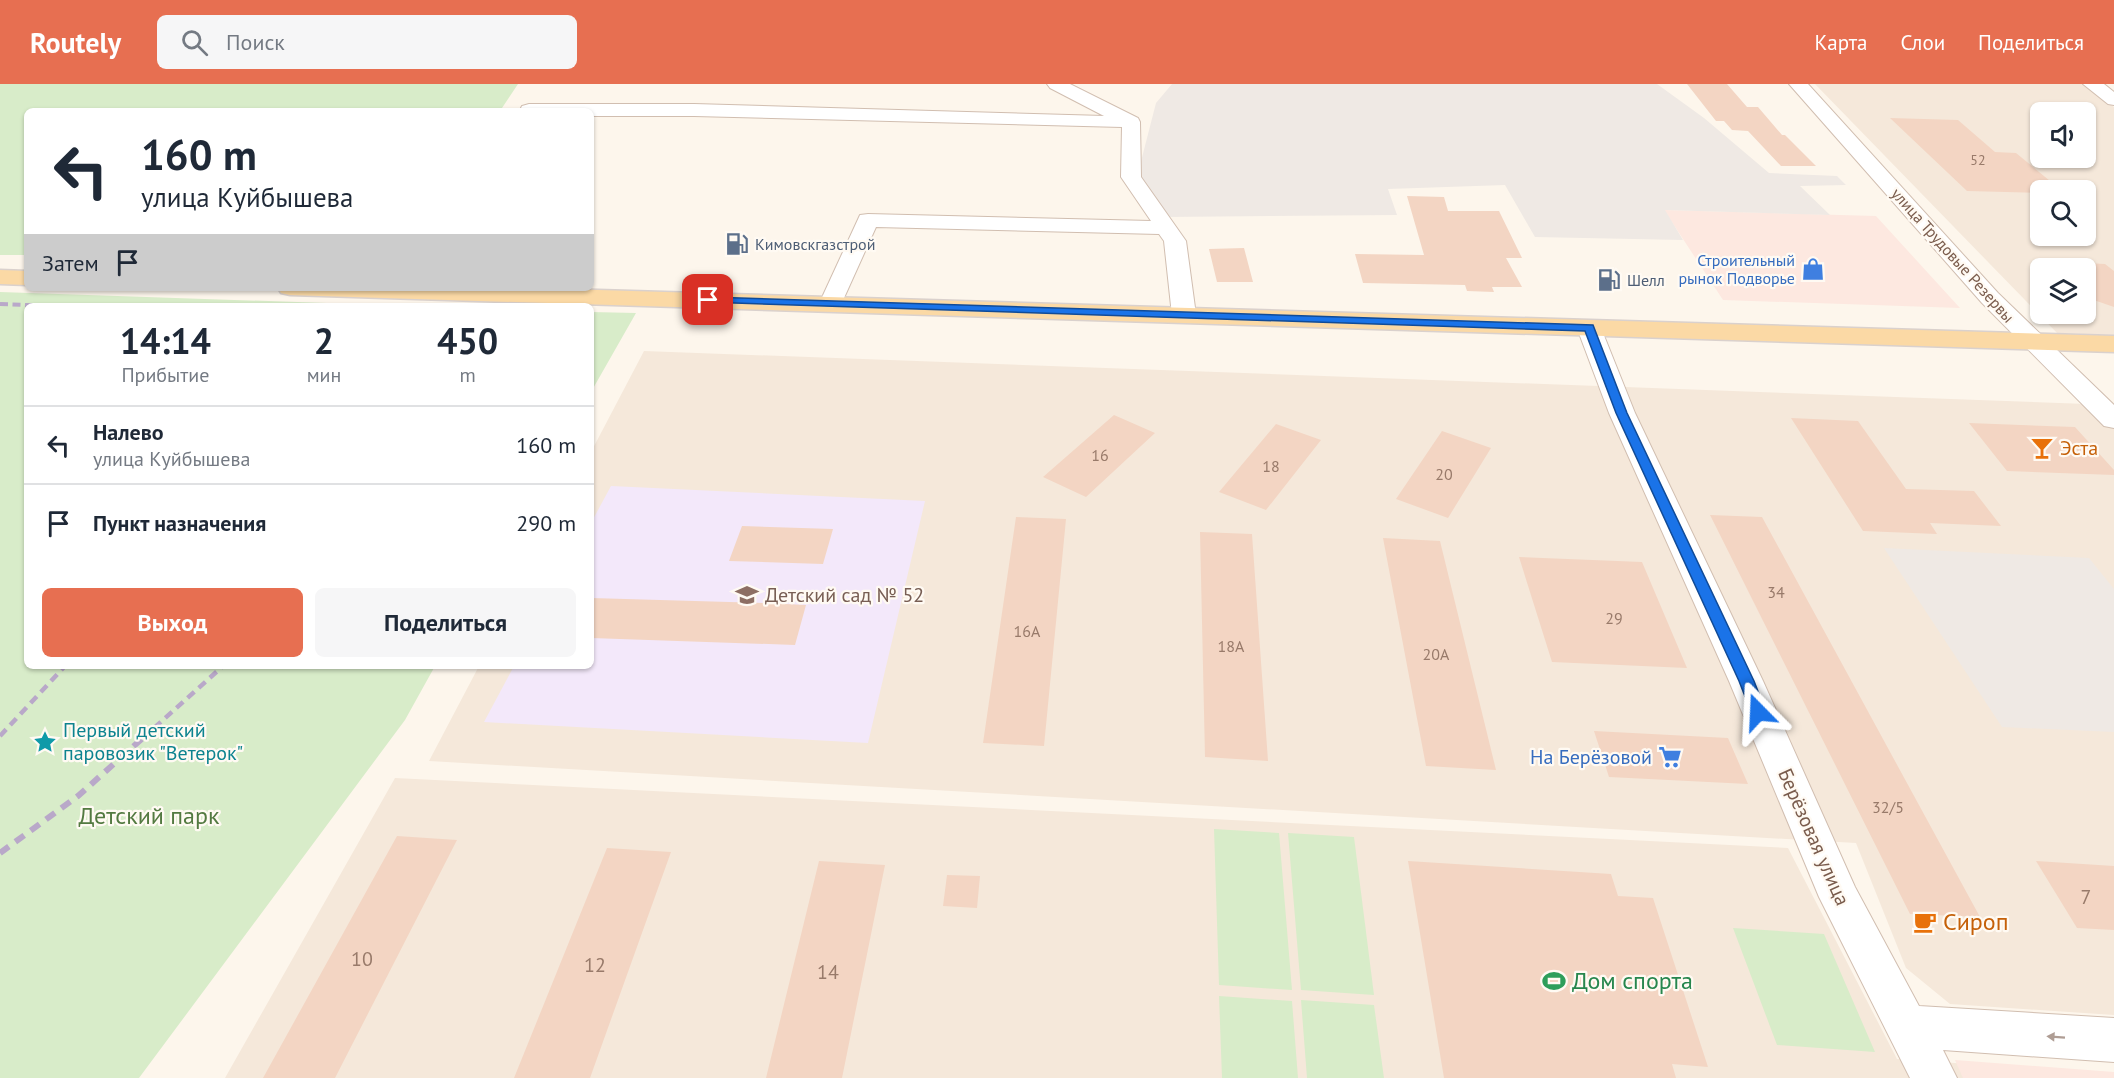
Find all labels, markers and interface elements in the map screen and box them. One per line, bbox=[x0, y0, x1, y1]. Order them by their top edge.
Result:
search box bbox=[157, 15, 577, 69]
text: Routely bbox=[30, 24, 121, 61]
icon: search bbox=[178, 26, 211, 59]
text: Поиск bbox=[226, 28, 285, 56]
text: Карта bbox=[1814, 29, 1867, 56]
text: Слои bbox=[1900, 29, 1945, 56]
text: Поделиться bbox=[1978, 29, 2084, 56]
map controls bbox=[2030, 102, 2096, 324]
button: sound bbox=[2030, 102, 2096, 168]
text: 160 m bbox=[141, 127, 257, 182]
icon: left bbox=[42, 132, 120, 210]
house number: 52 bbox=[1970, 151, 1986, 169]
text: улица Куйбышева bbox=[141, 180, 353, 214]
button: search bbox=[2030, 180, 2096, 246]
street label: улица Трудовые Резервы bbox=[1887, 184, 2019, 326]
fuel station icon: Кимовскгазстрой bbox=[724, 231, 750, 257]
place label: Кимовскгазстрой bbox=[755, 234, 875, 254]
icon: arrive bbox=[111, 246, 144, 279]
text: Затем bbox=[42, 249, 99, 277]
place label: Строительный рынок Подворье bbox=[1678, 250, 1795, 288]
shop icon: Строительный рынок Подворье bbox=[1800, 256, 1826, 282]
button: layers bbox=[2030, 258, 2096, 324]
fuel station icon: Шелл bbox=[1596, 267, 1622, 293]
place label: Шелл bbox=[1627, 270, 1665, 290]
pin bbox=[682, 274, 733, 325]
icon: arrive bbox=[691, 283, 724, 316]
text: 14:14 bbox=[120, 317, 211, 364]
text: 2 bbox=[314, 317, 334, 364]
text: 450 bbox=[437, 317, 498, 364]
text: Прибытие bbox=[121, 362, 209, 388]
text: мин bbox=[307, 362, 341, 388]
text: m bbox=[460, 362, 476, 388]
text: Налево bbox=[93, 418, 164, 446]
icon: left bbox=[42, 429, 75, 462]
text: 160 m bbox=[516, 431, 576, 459]
bar icon: Эста bbox=[2029, 435, 2055, 461]
place label: Эста bbox=[2060, 435, 2098, 461]
house number: 16 bbox=[1091, 445, 1109, 465]
text: улица Куйбышева bbox=[93, 446, 250, 472]
house number: 18 bbox=[1262, 456, 1280, 476]
house number: 20 bbox=[1435, 464, 1453, 484]
icon: arrive bbox=[42, 507, 75, 540]
text: Пункт назначения bbox=[93, 509, 266, 537]
text: 290 m bbox=[516, 509, 576, 537]
school or university icon: Детский сад № 52 bbox=[734, 582, 760, 608]
place label: Детский сад № 52 bbox=[765, 582, 924, 608]
house number: 34 bbox=[1767, 582, 1785, 602]
button: Выход bbox=[42, 588, 303, 657]
button: Поделиться bbox=[315, 588, 576, 657]
house number: 29 bbox=[1605, 608, 1623, 628]
house number: 16А bbox=[1014, 621, 1041, 641]
house number: 18А bbox=[1218, 636, 1245, 656]
house number: 20А bbox=[1423, 644, 1450, 664]
position arrow bbox=[1726, 680, 1790, 744]
place label: Первый детский паровозик "Ветерок" bbox=[63, 717, 243, 766]
place icon: Первый детский паровозик "Ветерок" bbox=[32, 729, 58, 755]
place label: На Берёзовой bbox=[1530, 744, 1652, 770]
supermarket icon: На Берёзовой bbox=[1657, 744, 1683, 770]
street label: Берёзовая улица bbox=[1772, 764, 1856, 910]
house number: 32/5 bbox=[1872, 797, 1904, 817]
park label: Детский парк bbox=[79, 800, 220, 831]
house number: 7 bbox=[2081, 884, 2091, 910]
place label: Сироп bbox=[1943, 906, 2009, 937]
cafe icon: Сироп bbox=[1912, 909, 1938, 935]
house number: 10 bbox=[351, 946, 373, 972]
house number: 12 bbox=[584, 952, 606, 978]
house number: 14 bbox=[817, 959, 839, 985]
place label: Дом спорта bbox=[1572, 965, 1693, 996]
sports icon: Дом спорта bbox=[1541, 968, 1567, 994]
one-way arrow bbox=[2046, 1032, 2065, 1041]

